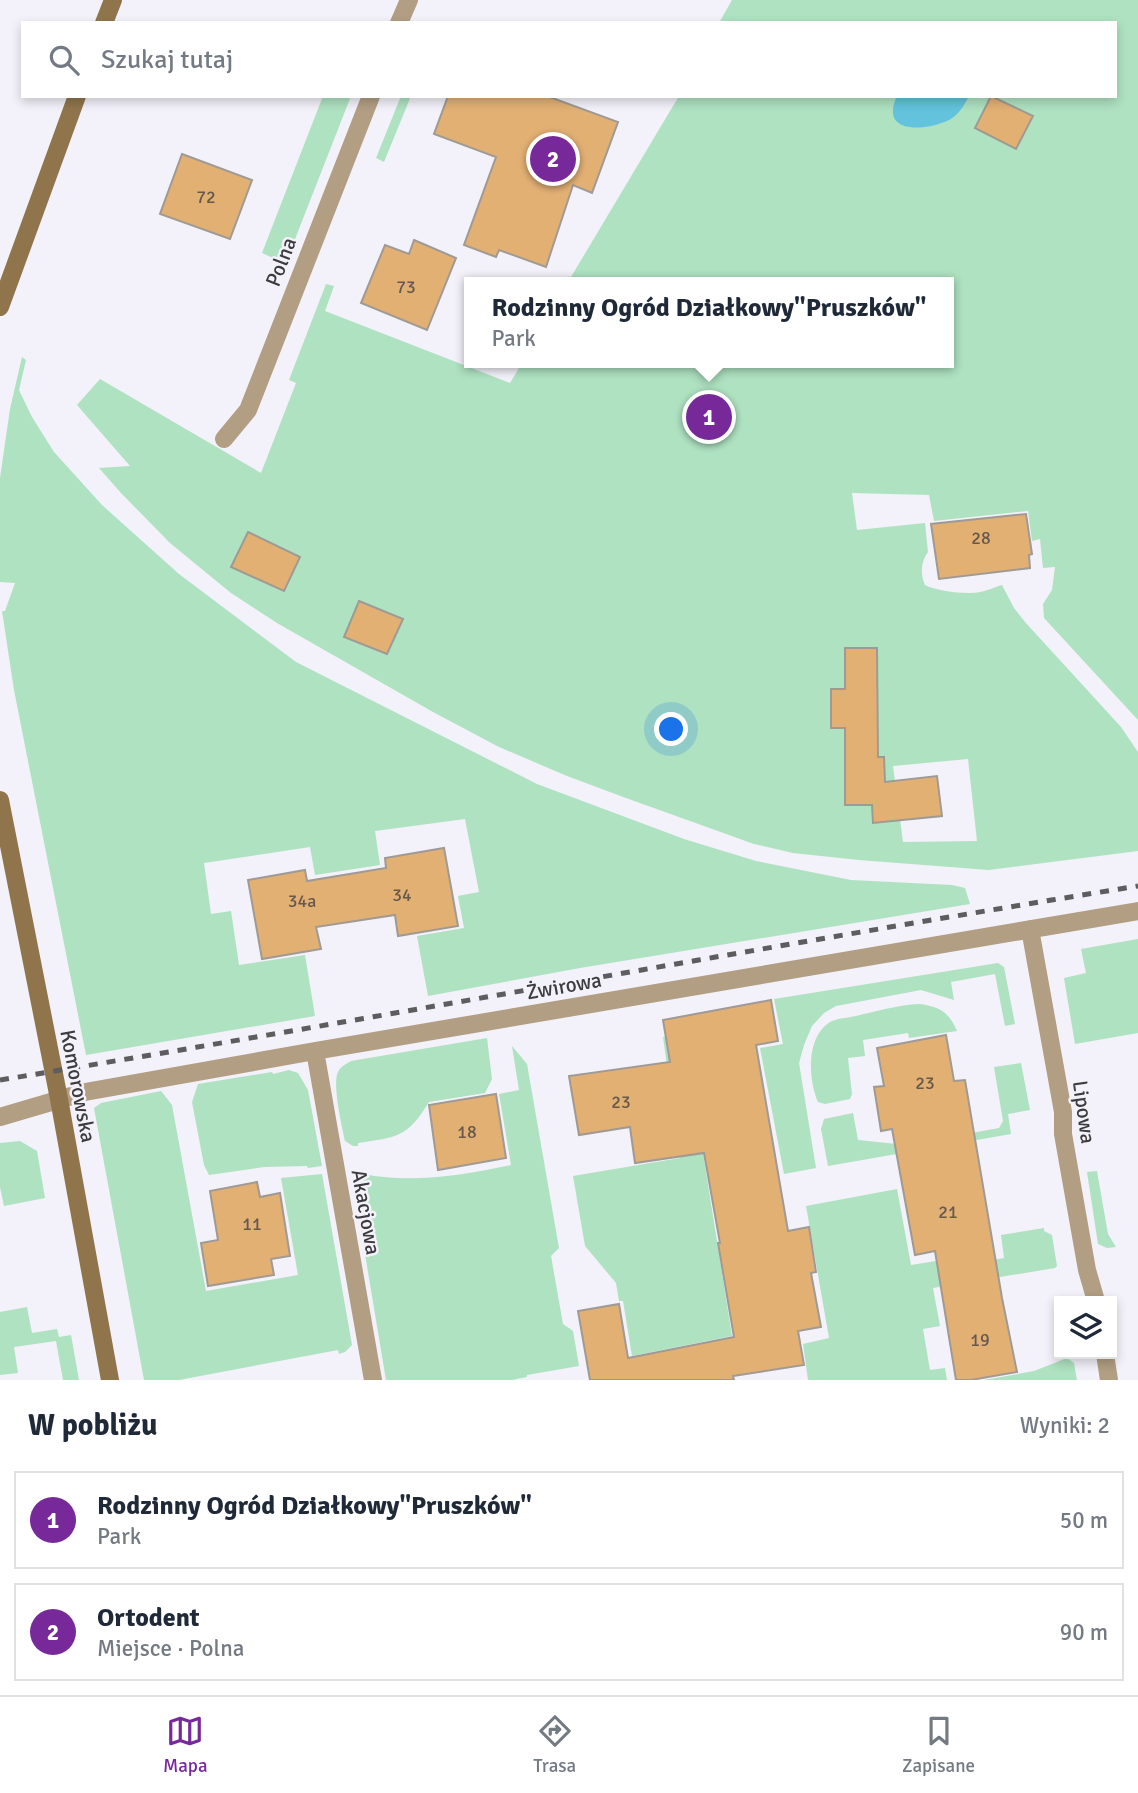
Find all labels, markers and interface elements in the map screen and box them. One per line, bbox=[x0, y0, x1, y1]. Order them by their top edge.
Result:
search box bbox=[21, 21, 1117, 98]
icon: search bbox=[45, 41, 83, 79]
text: Szukaj tutaj bbox=[101, 44, 233, 76]
pin: 2 bbox=[530, 133, 576, 185]
house number: 72 bbox=[196, 186, 216, 208]
street label: Polna bbox=[260, 234, 302, 290]
house number: 73 bbox=[396, 276, 416, 298]
popup bbox=[464, 277, 954, 368]
text: Rodzinny Ogród Działkowy"Pruszków" bbox=[492, 292, 926, 324]
text: Park bbox=[492, 324, 536, 353]
pin: 1 bbox=[686, 391, 732, 443]
house number: 28 bbox=[971, 527, 991, 549]
your location bbox=[654, 712, 688, 746]
house number: 34 bbox=[392, 884, 412, 906]
house number: 34a bbox=[288, 890, 316, 912]
street label: Żwirowa bbox=[524, 967, 604, 1005]
street label: Komorowska bbox=[54, 1027, 102, 1145]
house number: 23 bbox=[915, 1072, 935, 1094]
street label: Lipowa bbox=[1067, 1079, 1101, 1145]
house number: 23 bbox=[611, 1091, 631, 1113]
house number: 18 bbox=[457, 1121, 477, 1143]
street label: Akacjowa bbox=[346, 1167, 386, 1257]
house number: 21 bbox=[938, 1201, 958, 1223]
house number: 11 bbox=[242, 1213, 262, 1235]
map controls bbox=[1054, 1296, 1117, 1359]
button: layers bbox=[1054, 1296, 1117, 1359]
house number: 19 bbox=[970, 1329, 990, 1351]
text: W pobliżu bbox=[28, 1407, 157, 1444]
text: Wyniki: 2 bbox=[1020, 1411, 1110, 1440]
text: Rodzinny Ogród Działkowy"Pruszków" bbox=[97, 1490, 532, 1522]
text: 1 bbox=[47, 1506, 59, 1535]
text: 50 m bbox=[1060, 1506, 1108, 1535]
text: Park bbox=[97, 1522, 141, 1551]
text: Ortodent bbox=[97, 1602, 200, 1634]
text: 2 bbox=[47, 1618, 59, 1647]
text: 90 m bbox=[1060, 1618, 1108, 1647]
text: Miejsce · Polna bbox=[97, 1634, 244, 1663]
tab: Mapa bbox=[163, 1712, 208, 1778]
tab: Trasa bbox=[533, 1712, 576, 1778]
tab: Zapisane bbox=[902, 1712, 975, 1778]

